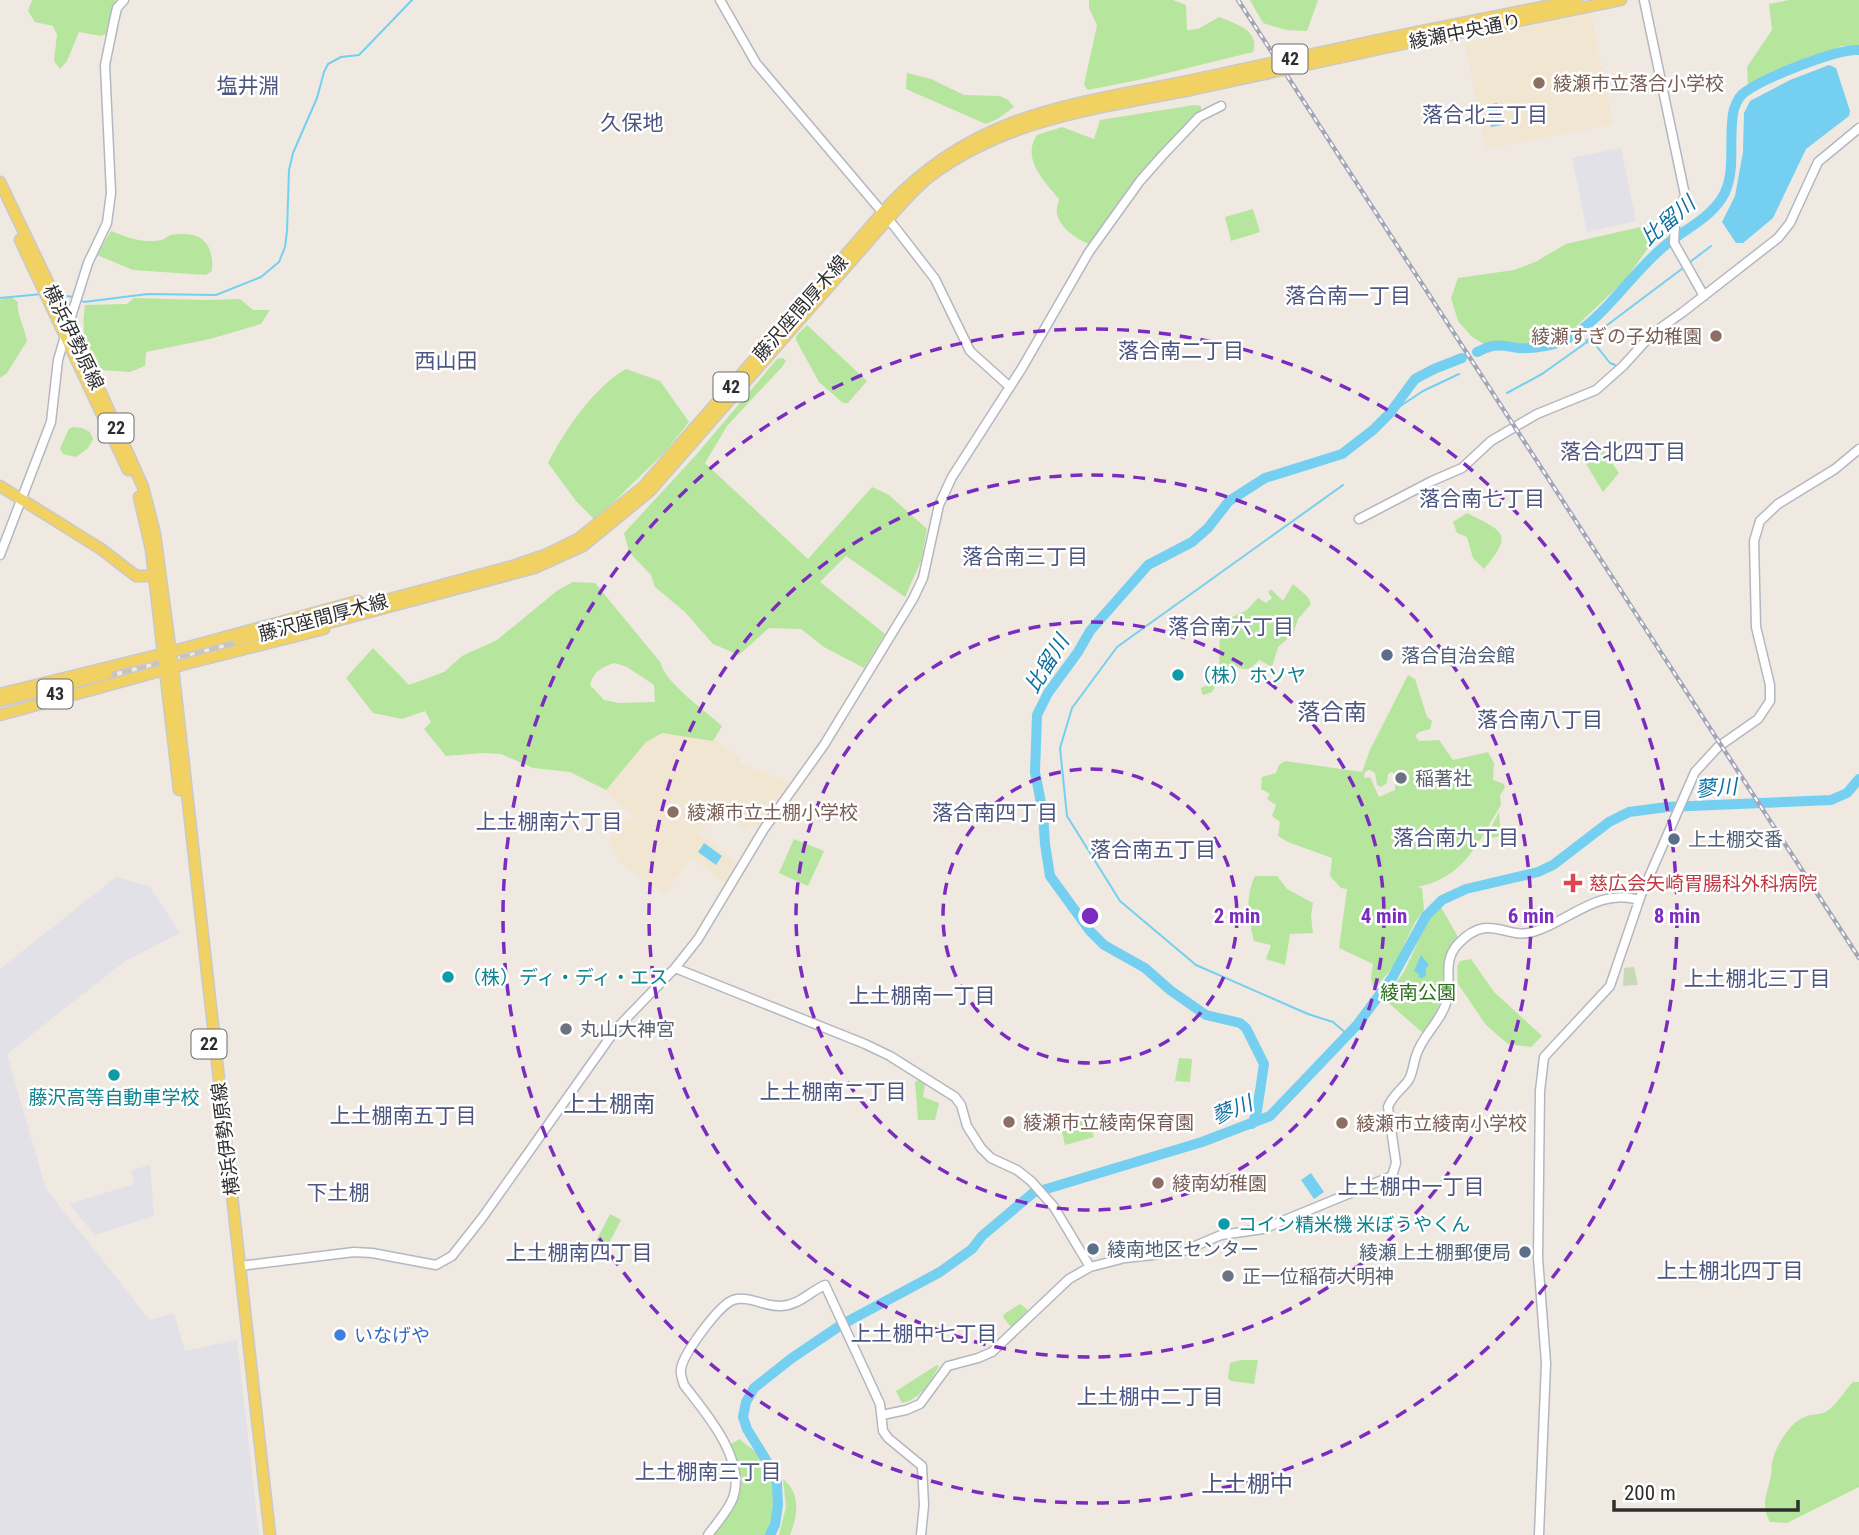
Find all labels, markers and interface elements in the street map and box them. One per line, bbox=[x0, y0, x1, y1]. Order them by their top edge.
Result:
street label: 綾瀬中央通り bbox=[1407, 9, 1523, 54]
road number: 42 bbox=[1272, 44, 1308, 74]
place label: 綾瀬市立落合小学校 bbox=[1553, 72, 1724, 95]
district label: 塩井淵 bbox=[217, 74, 280, 98]
marker: 綾瀬市立落合小学校 bbox=[1531, 75, 1547, 91]
district label: 落合北三丁目 bbox=[1422, 103, 1548, 127]
district label: 久保地 bbox=[601, 111, 664, 135]
water label: 比留川 bbox=[1636, 190, 1701, 250]
street label: 藤沢座間厚木線 bbox=[748, 251, 853, 366]
street label: 横浜伊勢原線 bbox=[38, 281, 109, 393]
district label: 落合南一丁目 bbox=[1285, 284, 1411, 308]
place label: 綾瀬すぎの子幼稚園 bbox=[1531, 325, 1702, 348]
marker: 綾瀬すぎの子幼稚園 bbox=[1708, 328, 1724, 344]
district label: 落合南二丁目 bbox=[1118, 339, 1244, 363]
district label: 西山田 bbox=[415, 349, 478, 373]
road number: 42 bbox=[714, 372, 748, 402]
road number: 22 bbox=[99, 414, 134, 442]
district label: 落合北四丁目 bbox=[1560, 440, 1686, 464]
district label: 落合南七丁目 bbox=[1419, 487, 1545, 511]
district label: 落合南三丁目 bbox=[962, 545, 1088, 569]
street label: 藤沢座間厚木線 bbox=[256, 589, 390, 646]
district label: 落合南六丁目 bbox=[1168, 615, 1294, 639]
water label: 比留川 bbox=[1020, 629, 1075, 697]
place label: 落合自治会館 bbox=[1401, 644, 1515, 667]
marker: 落合自治会館 bbox=[1379, 647, 1395, 663]
place label: （株）ホソヤ bbox=[1192, 664, 1306, 687]
marker: （株）ホソヤ bbox=[1170, 667, 1186, 683]
road number: 43 bbox=[38, 680, 72, 708]
district label: 落合南 bbox=[1298, 699, 1367, 726]
district label: 落合南八丁目 bbox=[1477, 708, 1603, 732]
place label: 稲著社 bbox=[1415, 767, 1472, 790]
marker: 稲著社 bbox=[1393, 770, 1409, 786]
water label: 蓼川 bbox=[1694, 774, 1740, 801]
place label: 綾瀬市立土棚小学校 bbox=[687, 801, 858, 824]
district label: 落合南四丁目 bbox=[932, 801, 1058, 825]
marker: 綾瀬市立土棚小学校 bbox=[665, 804, 681, 820]
district label: 上土棚南六丁目 bbox=[476, 810, 623, 834]
district label: 落合南九丁目 bbox=[1393, 826, 1519, 850]
place label: 上土棚交番 bbox=[1688, 828, 1783, 851]
marker: 上土棚交番 bbox=[1666, 831, 1682, 847]
district label: 落合南五丁目 bbox=[1090, 838, 1216, 862]
place label: 慈広会矢崎胃腸科外科病院 bbox=[1589, 872, 1817, 895]
marker: 慈広会矢崎胃腸科外科病院 bbox=[1563, 873, 1583, 893]
centre of rings bbox=[1078, 904, 1102, 928]
text: 2 min bbox=[1214, 904, 1260, 928]
text: 4 min bbox=[1361, 904, 1407, 928]
text: 6 min bbox=[1508, 904, 1554, 928]
text: 8 min bbox=[1654, 904, 1700, 928]
place label: （株）ディ・ディ・エス bbox=[462, 966, 668, 989]
district label: 上土棚北三丁目 bbox=[1684, 967, 1831, 991]
marker: （株）ディ・ディ・エス bbox=[440, 969, 456, 985]
park label: 綾南公園 bbox=[1380, 981, 1456, 1004]
district label: 上土棚南一丁目 bbox=[849, 984, 996, 1008]
place label: 丸山大神宮 bbox=[580, 1018, 675, 1041]
marker: 丸山大神宮 bbox=[558, 1021, 574, 1037]
road number: 22 bbox=[192, 1030, 227, 1058]
marker: 藤沢高等自動車学校 bbox=[106, 1067, 122, 1083]
district label: 上土棚南二丁目 bbox=[760, 1080, 907, 1104]
street label: 横浜伊勢原線 bbox=[207, 1081, 244, 1197]
place label: 藤沢高等自動車学校 bbox=[28, 1086, 200, 1109]
water label: 蓼川 bbox=[1208, 1090, 1258, 1129]
district label: 上土棚南 bbox=[563, 1091, 655, 1118]
district label: 上土棚南五丁目 bbox=[330, 1104, 477, 1128]
place label: 綾瀬市立綾南保育園 bbox=[1023, 1111, 1194, 1134]
place label: 綾瀬市立綾南小学校 bbox=[1356, 1112, 1527, 1135]
marker: 綾瀬市立綾南保育園 bbox=[1001, 1114, 1017, 1130]
marker: 綾瀬市立綾南小学校 bbox=[1334, 1115, 1350, 1131]
place label: 綾南幼稚園 bbox=[1172, 1172, 1267, 1195]
marker: 綾南幼稚園 bbox=[1150, 1175, 1166, 1191]
district label: 上土棚中一丁目 bbox=[1338, 1175, 1485, 1199]
district label: 下土棚 bbox=[307, 1181, 370, 1205]
place label: コイン精米機 米ぼうやくん bbox=[1238, 1213, 1470, 1236]
marker: コイン精米機 米ぼうやくん bbox=[1216, 1216, 1232, 1232]
place label: 綾南地区センター bbox=[1107, 1238, 1259, 1261]
district label: 上土棚南四丁目 bbox=[506, 1241, 653, 1265]
marker: 綾南地区センター bbox=[1085, 1241, 1101, 1257]
place label: 綾瀬上土棚郵便局 bbox=[1359, 1241, 1511, 1264]
marker: 綾瀬上土棚郵便局 bbox=[1517, 1244, 1533, 1260]
district label: 上土棚北四丁目 bbox=[1657, 1259, 1804, 1283]
place label: 正一位稲荷大明神 bbox=[1242, 1265, 1394, 1288]
marker: 正一位稲荷大明神 bbox=[1220, 1268, 1236, 1284]
district label: 上土棚中七丁目 bbox=[851, 1322, 998, 1346]
place label: いなげや bbox=[354, 1324, 430, 1347]
marker: いなげや bbox=[332, 1327, 348, 1343]
district label: 上土棚中二丁目 bbox=[1077, 1385, 1224, 1409]
district label: 上土棚南三丁目 bbox=[635, 1460, 782, 1484]
scale bar bbox=[1614, 1468, 1798, 1512]
district label: 上土棚中 bbox=[1201, 1471, 1293, 1498]
text: 200 m bbox=[1624, 1481, 1676, 1505]

